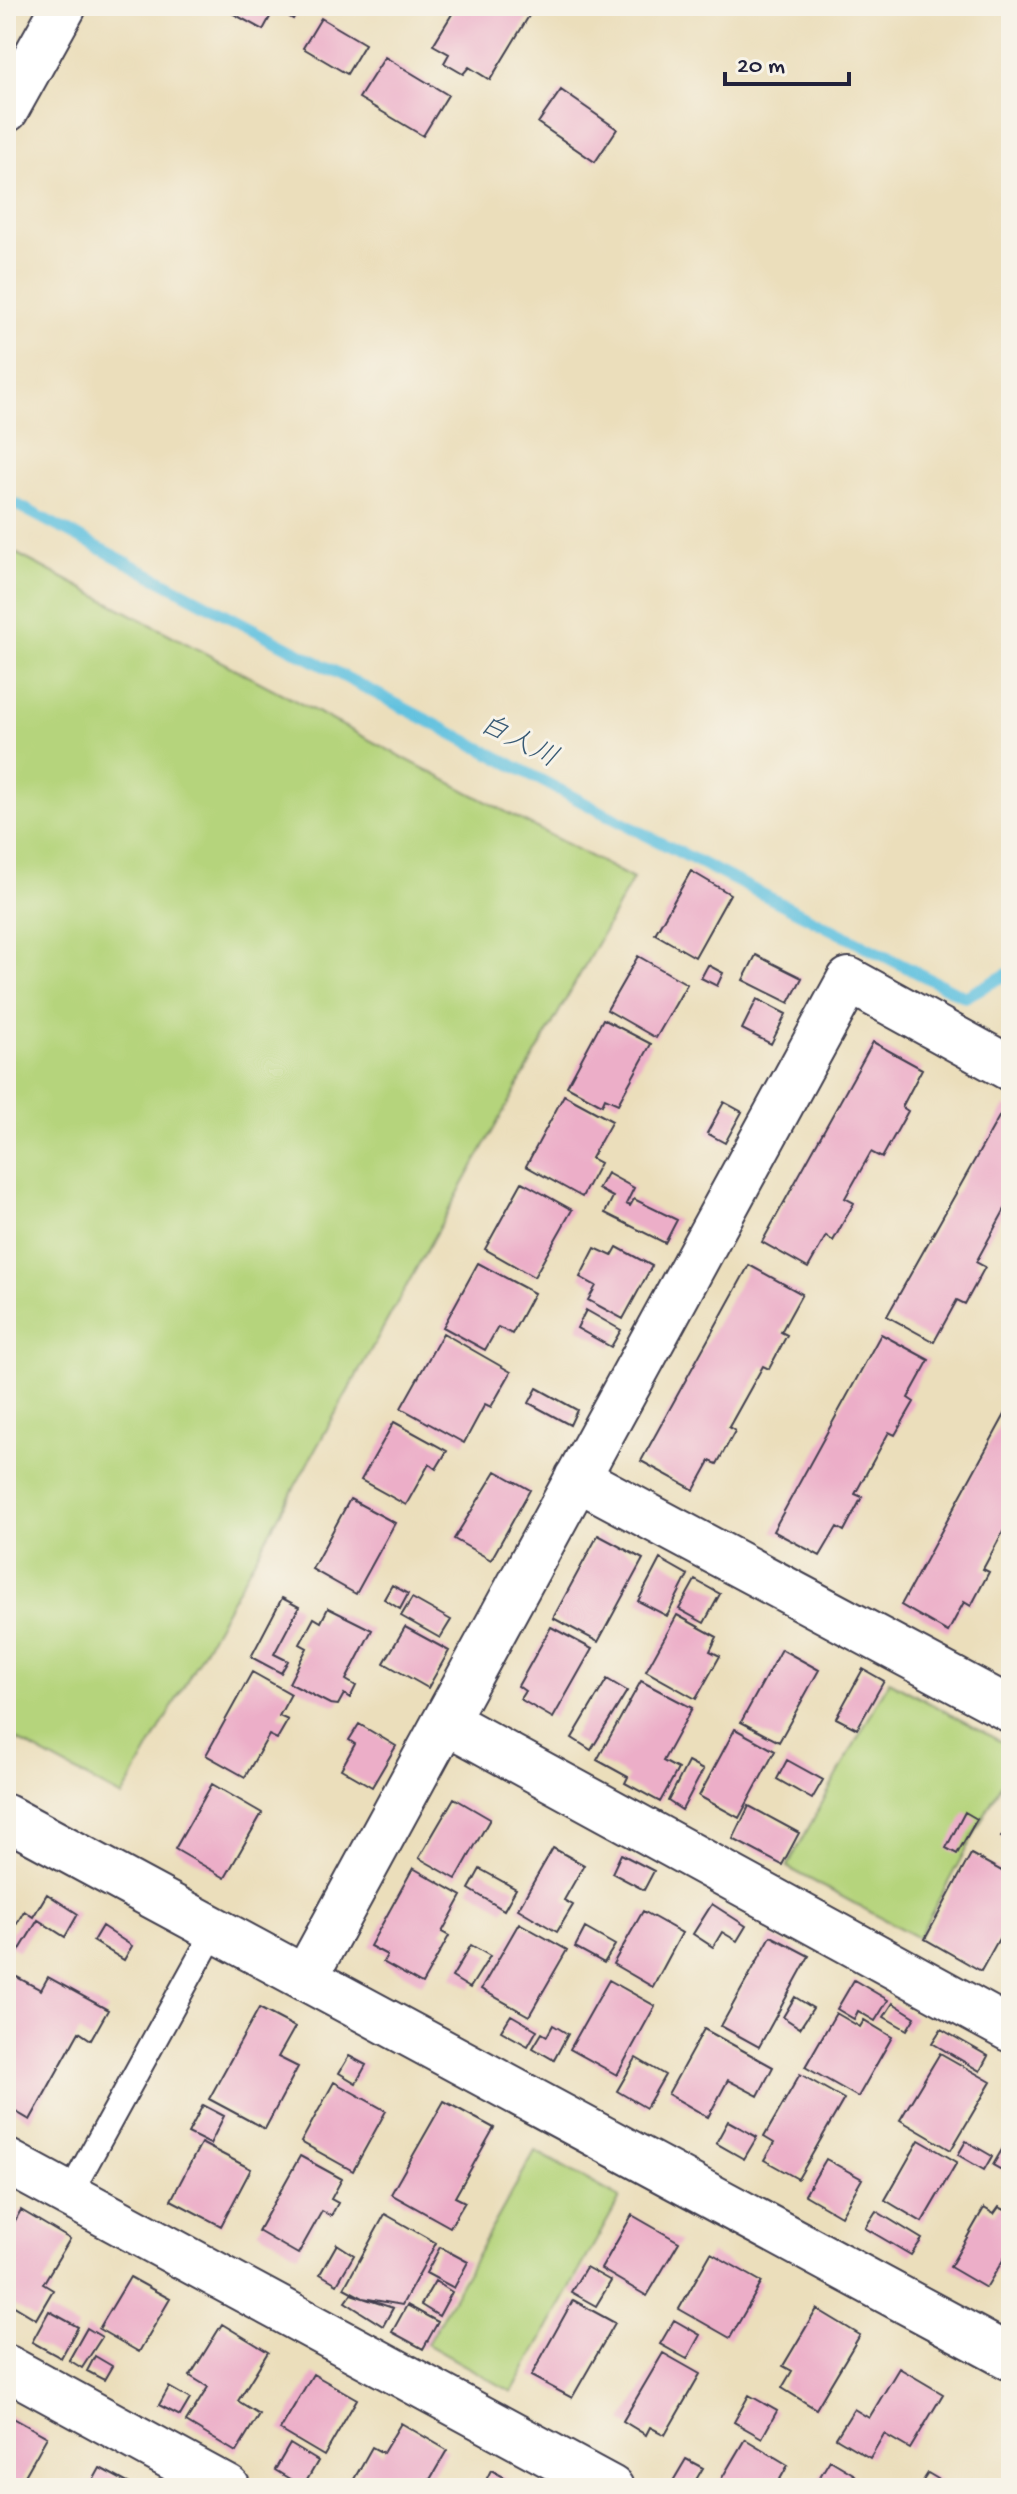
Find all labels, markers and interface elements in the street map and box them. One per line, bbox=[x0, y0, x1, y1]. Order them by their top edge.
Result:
scale bar bbox=[725, 36, 849, 86]
text: 20 m bbox=[737, 53, 785, 82]
water label: 白人川 bbox=[473, 708, 563, 777]

